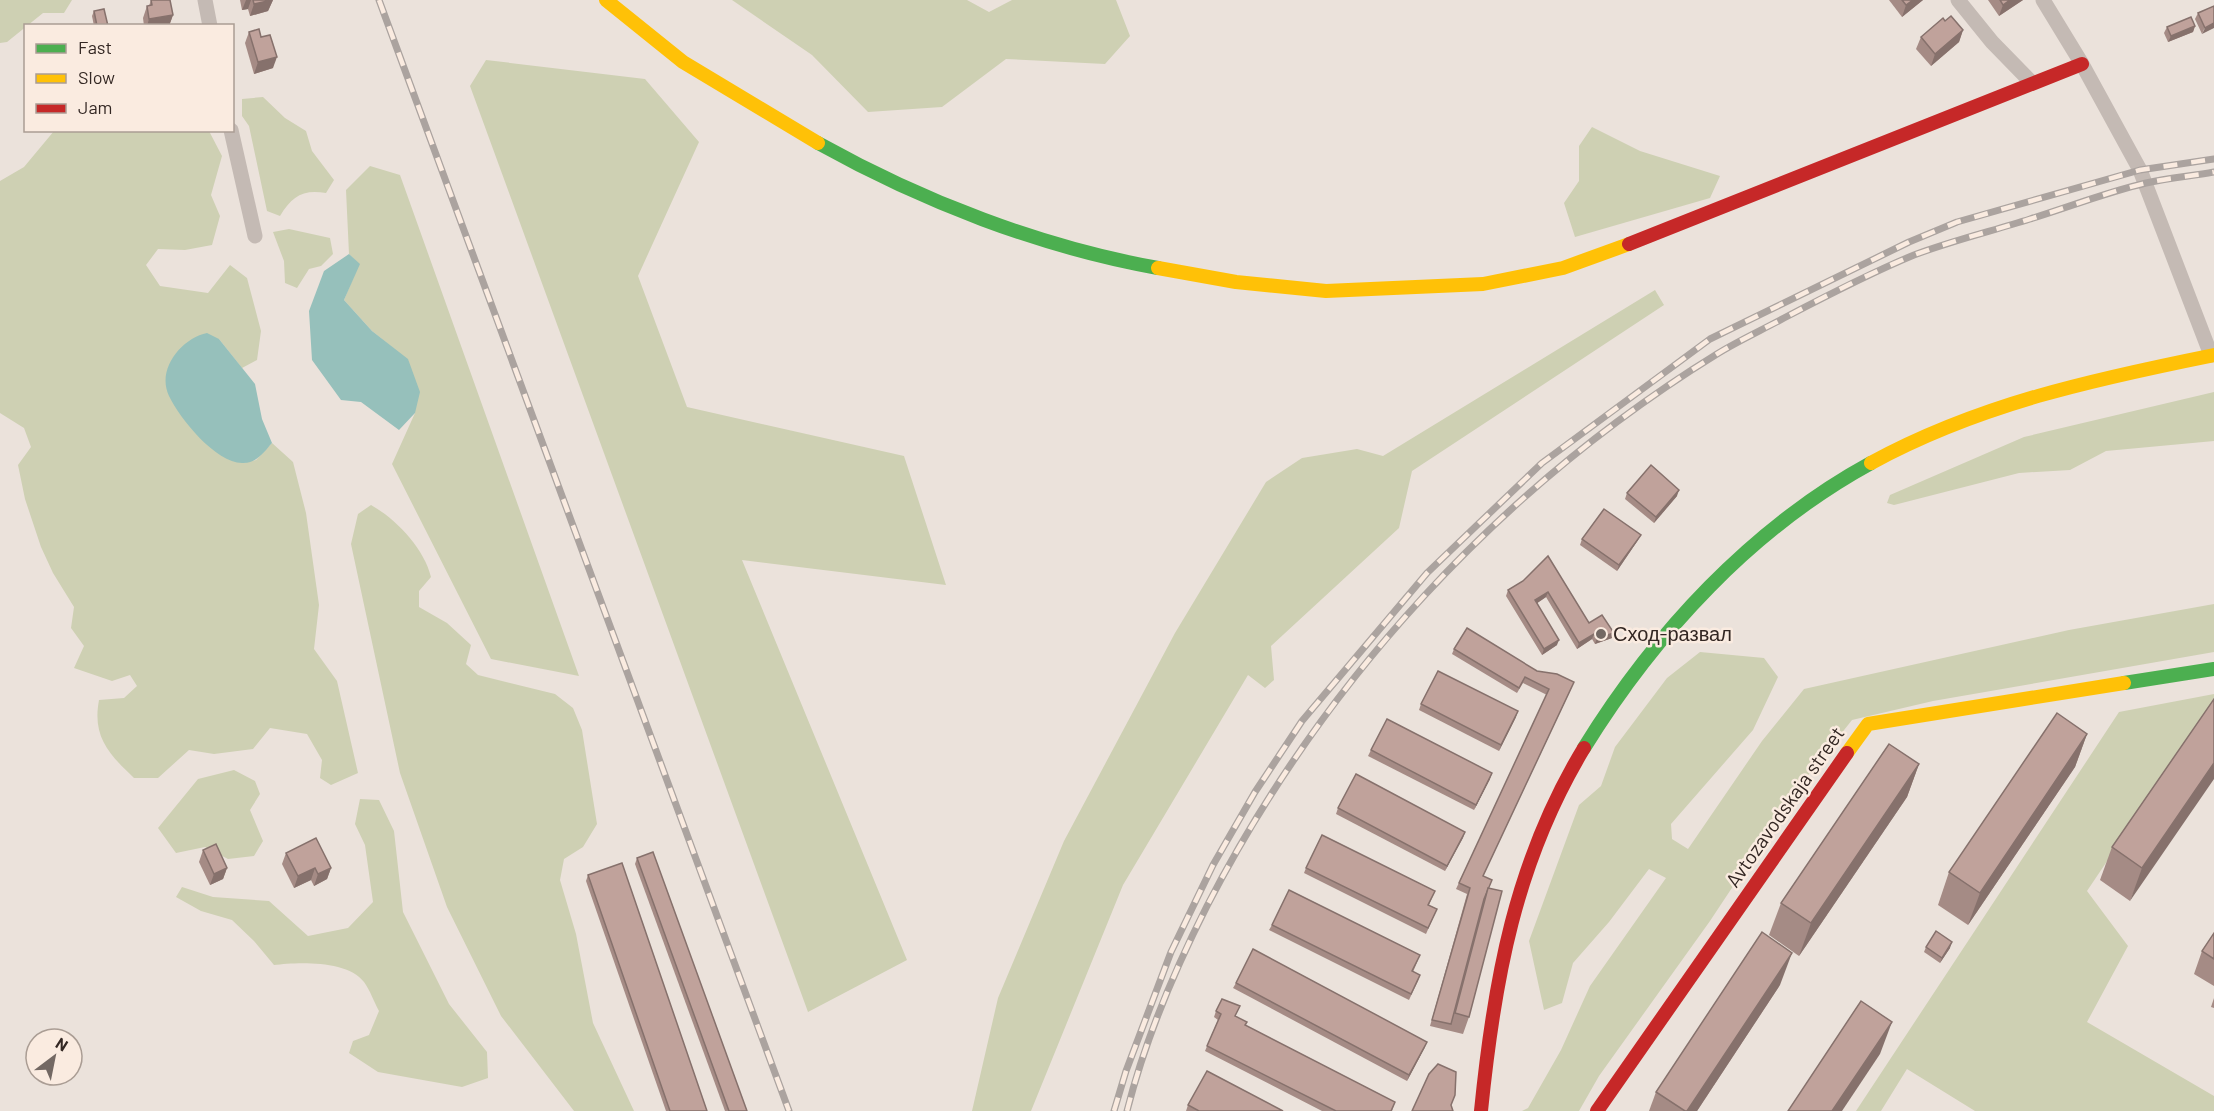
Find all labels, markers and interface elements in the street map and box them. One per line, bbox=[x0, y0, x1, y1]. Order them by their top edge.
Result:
legend bbox=[24, 24, 234, 132]
text: Fast bbox=[78, 36, 112, 58]
text: Slow bbox=[78, 66, 115, 88]
text: Jam bbox=[78, 96, 112, 118]
place label: Сход-развал bbox=[1613, 621, 1732, 645]
marker: Сход-развал bbox=[1594, 627, 1608, 641]
street label: Avtozavodskaja street bbox=[1720, 722, 1849, 891]
north arrow bbox=[24, 1027, 84, 1087]
text: N bbox=[53, 1033, 72, 1055]

